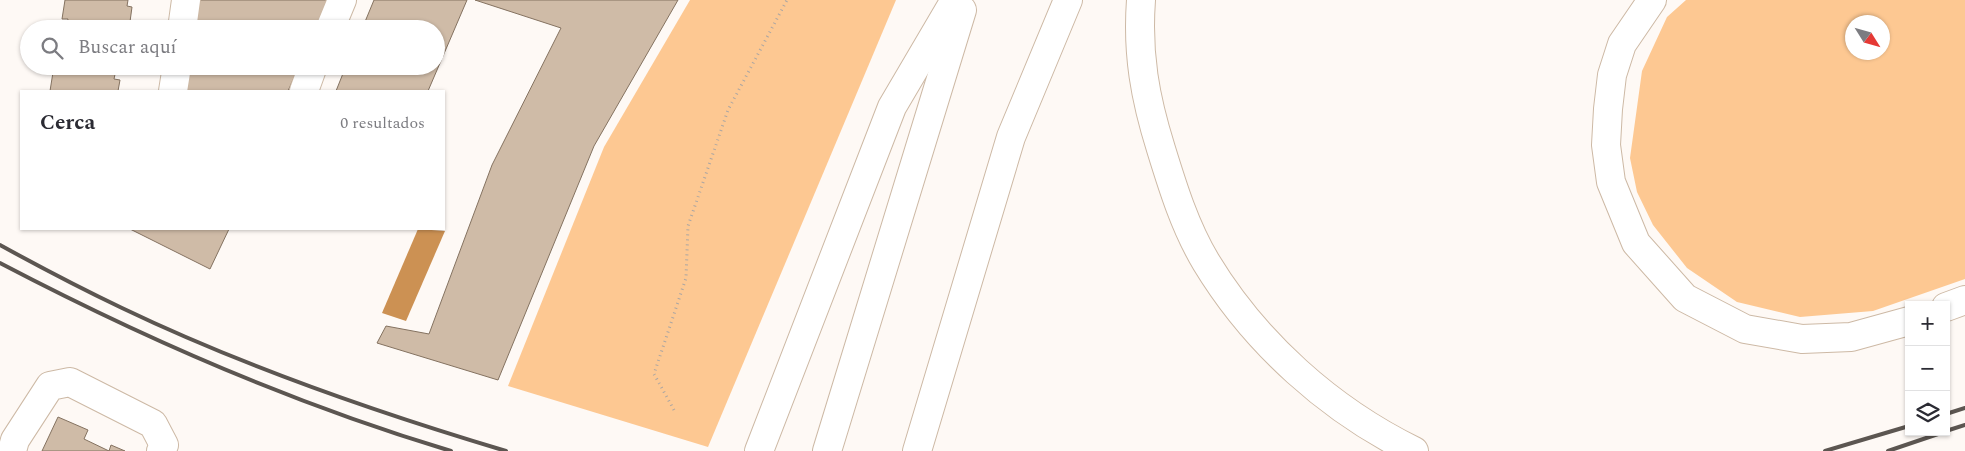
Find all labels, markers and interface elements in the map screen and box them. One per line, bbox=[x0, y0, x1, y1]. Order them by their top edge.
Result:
north arrow bbox=[1845, 15, 1890, 60]
search box bbox=[20, 20, 445, 75]
text: Buscar aquí bbox=[78, 33, 177, 62]
icon: search bbox=[38, 34, 66, 62]
text: Cerca bbox=[40, 107, 95, 139]
text: 0 resultados bbox=[340, 111, 425, 135]
map controls bbox=[1905, 301, 1950, 436]
button: + bbox=[1905, 301, 1950, 346]
button: − bbox=[1905, 346, 1950, 391]
button: layers bbox=[1905, 391, 1950, 436]

